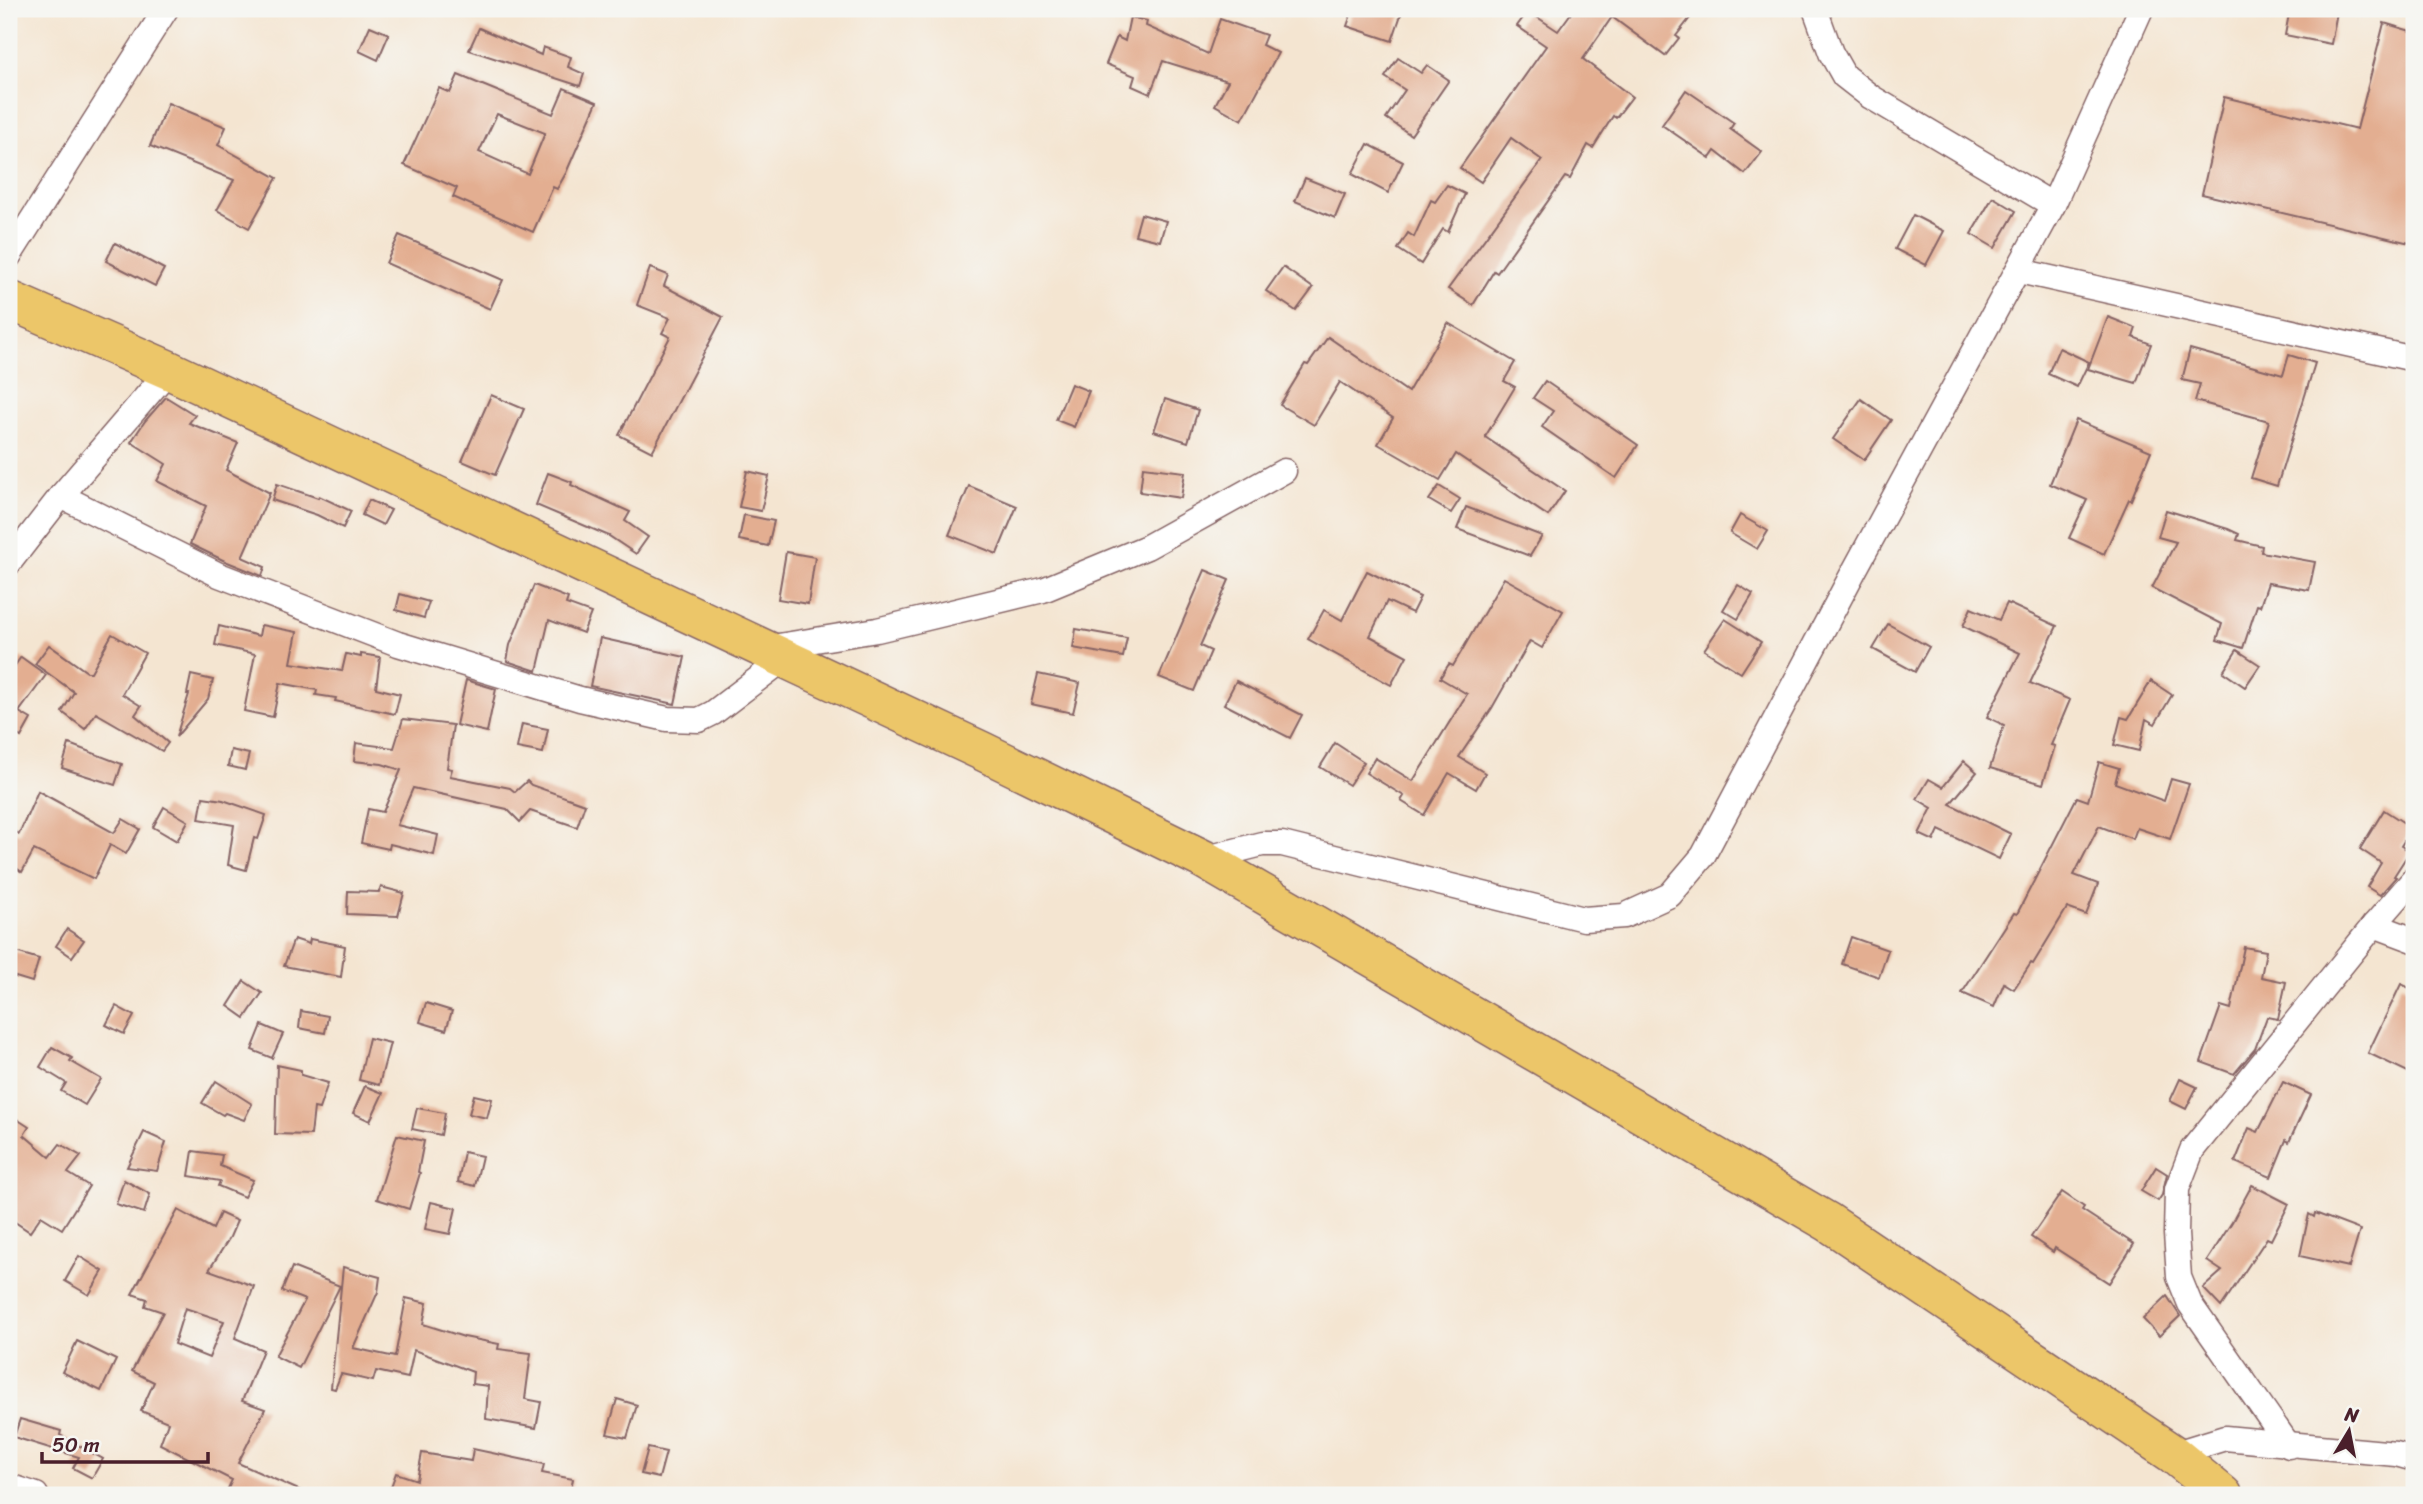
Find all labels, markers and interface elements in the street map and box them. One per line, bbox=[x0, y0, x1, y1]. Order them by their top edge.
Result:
north arrow bbox=[2314, 1396, 2384, 1466]
text: N bbox=[2342, 1397, 2362, 1432]
scale bar bbox=[42, 1420, 208, 1464]
text: 50 m bbox=[52, 1426, 100, 1464]

